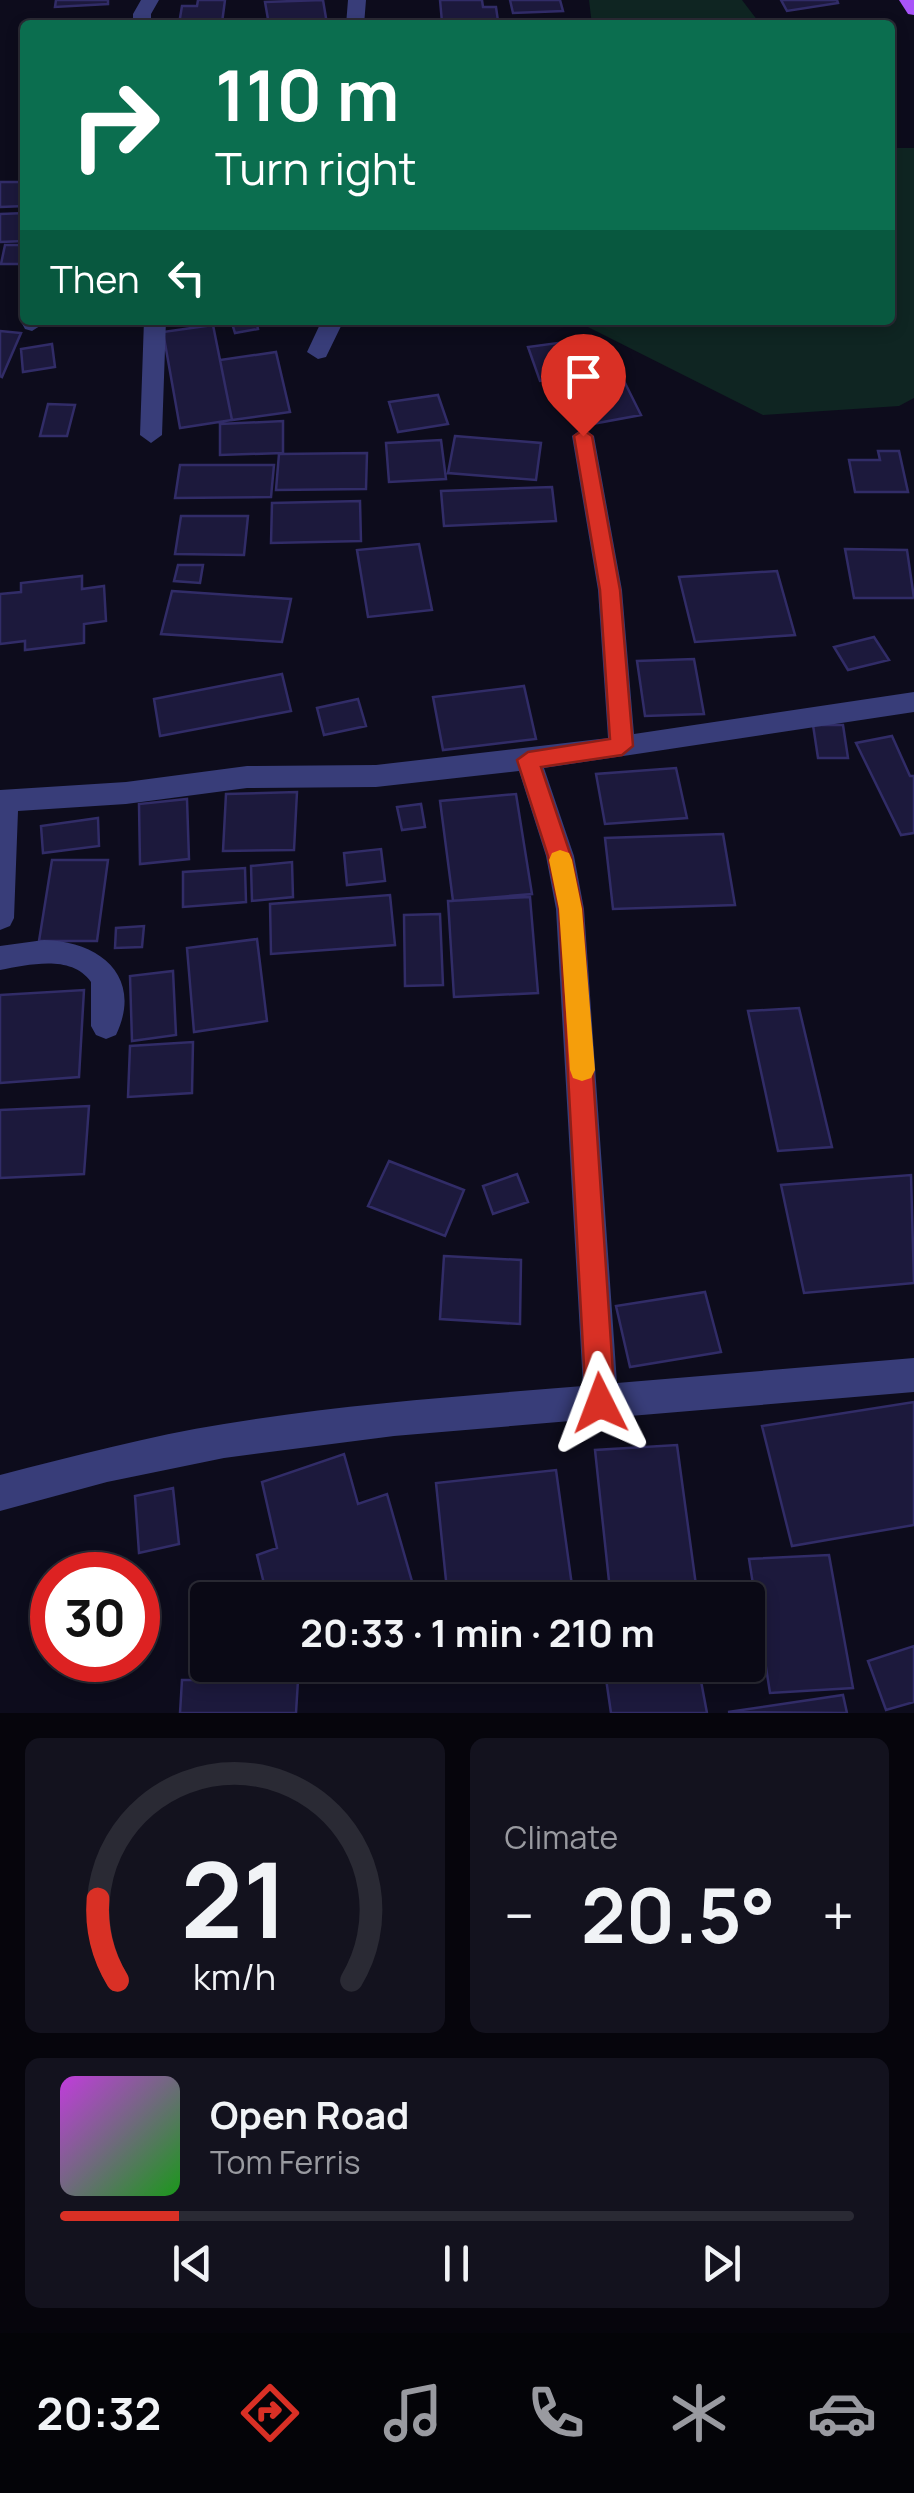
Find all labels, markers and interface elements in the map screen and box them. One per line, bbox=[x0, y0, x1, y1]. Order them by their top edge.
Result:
text: 110 m bbox=[215, 46, 399, 142]
icon: right bbox=[50, 60, 180, 190]
text: Turn right bbox=[215, 137, 416, 199]
icon: left bbox=[159, 250, 214, 305]
text: Then bbox=[50, 252, 139, 304]
pin bbox=[541, 334, 626, 437]
icon: arrive bbox=[556, 349, 611, 404]
position arrow bbox=[548, 1351, 652, 1455]
speed limit sign: 30 bbox=[30, 1552, 160, 1682]
text: 20:33 · 1 min · 210 m bbox=[300, 1606, 655, 1658]
text: Climate bbox=[505, 1815, 618, 1859]
text: 21 bbox=[181, 1827, 288, 1969]
text: 20.5° bbox=[581, 1863, 775, 1966]
text: − bbox=[505, 1877, 534, 1953]
text: + bbox=[822, 1877, 854, 1953]
text: km/h bbox=[193, 1952, 276, 2001]
text: Open Road bbox=[210, 2088, 409, 2140]
text: Tom Ferris bbox=[210, 2140, 361, 2184]
icon: previous bbox=[165, 2236, 220, 2291]
icon: pause bbox=[429, 2236, 484, 2291]
icon: next bbox=[694, 2236, 749, 2291]
icon: directions bbox=[235, 2378, 305, 2448]
icon: music bbox=[378, 2378, 448, 2448]
icon: phone bbox=[521, 2378, 591, 2448]
icon: climate bbox=[664, 2378, 734, 2448]
icon: car bbox=[807, 2378, 877, 2448]
text: 20:32 bbox=[37, 2382, 161, 2444]

